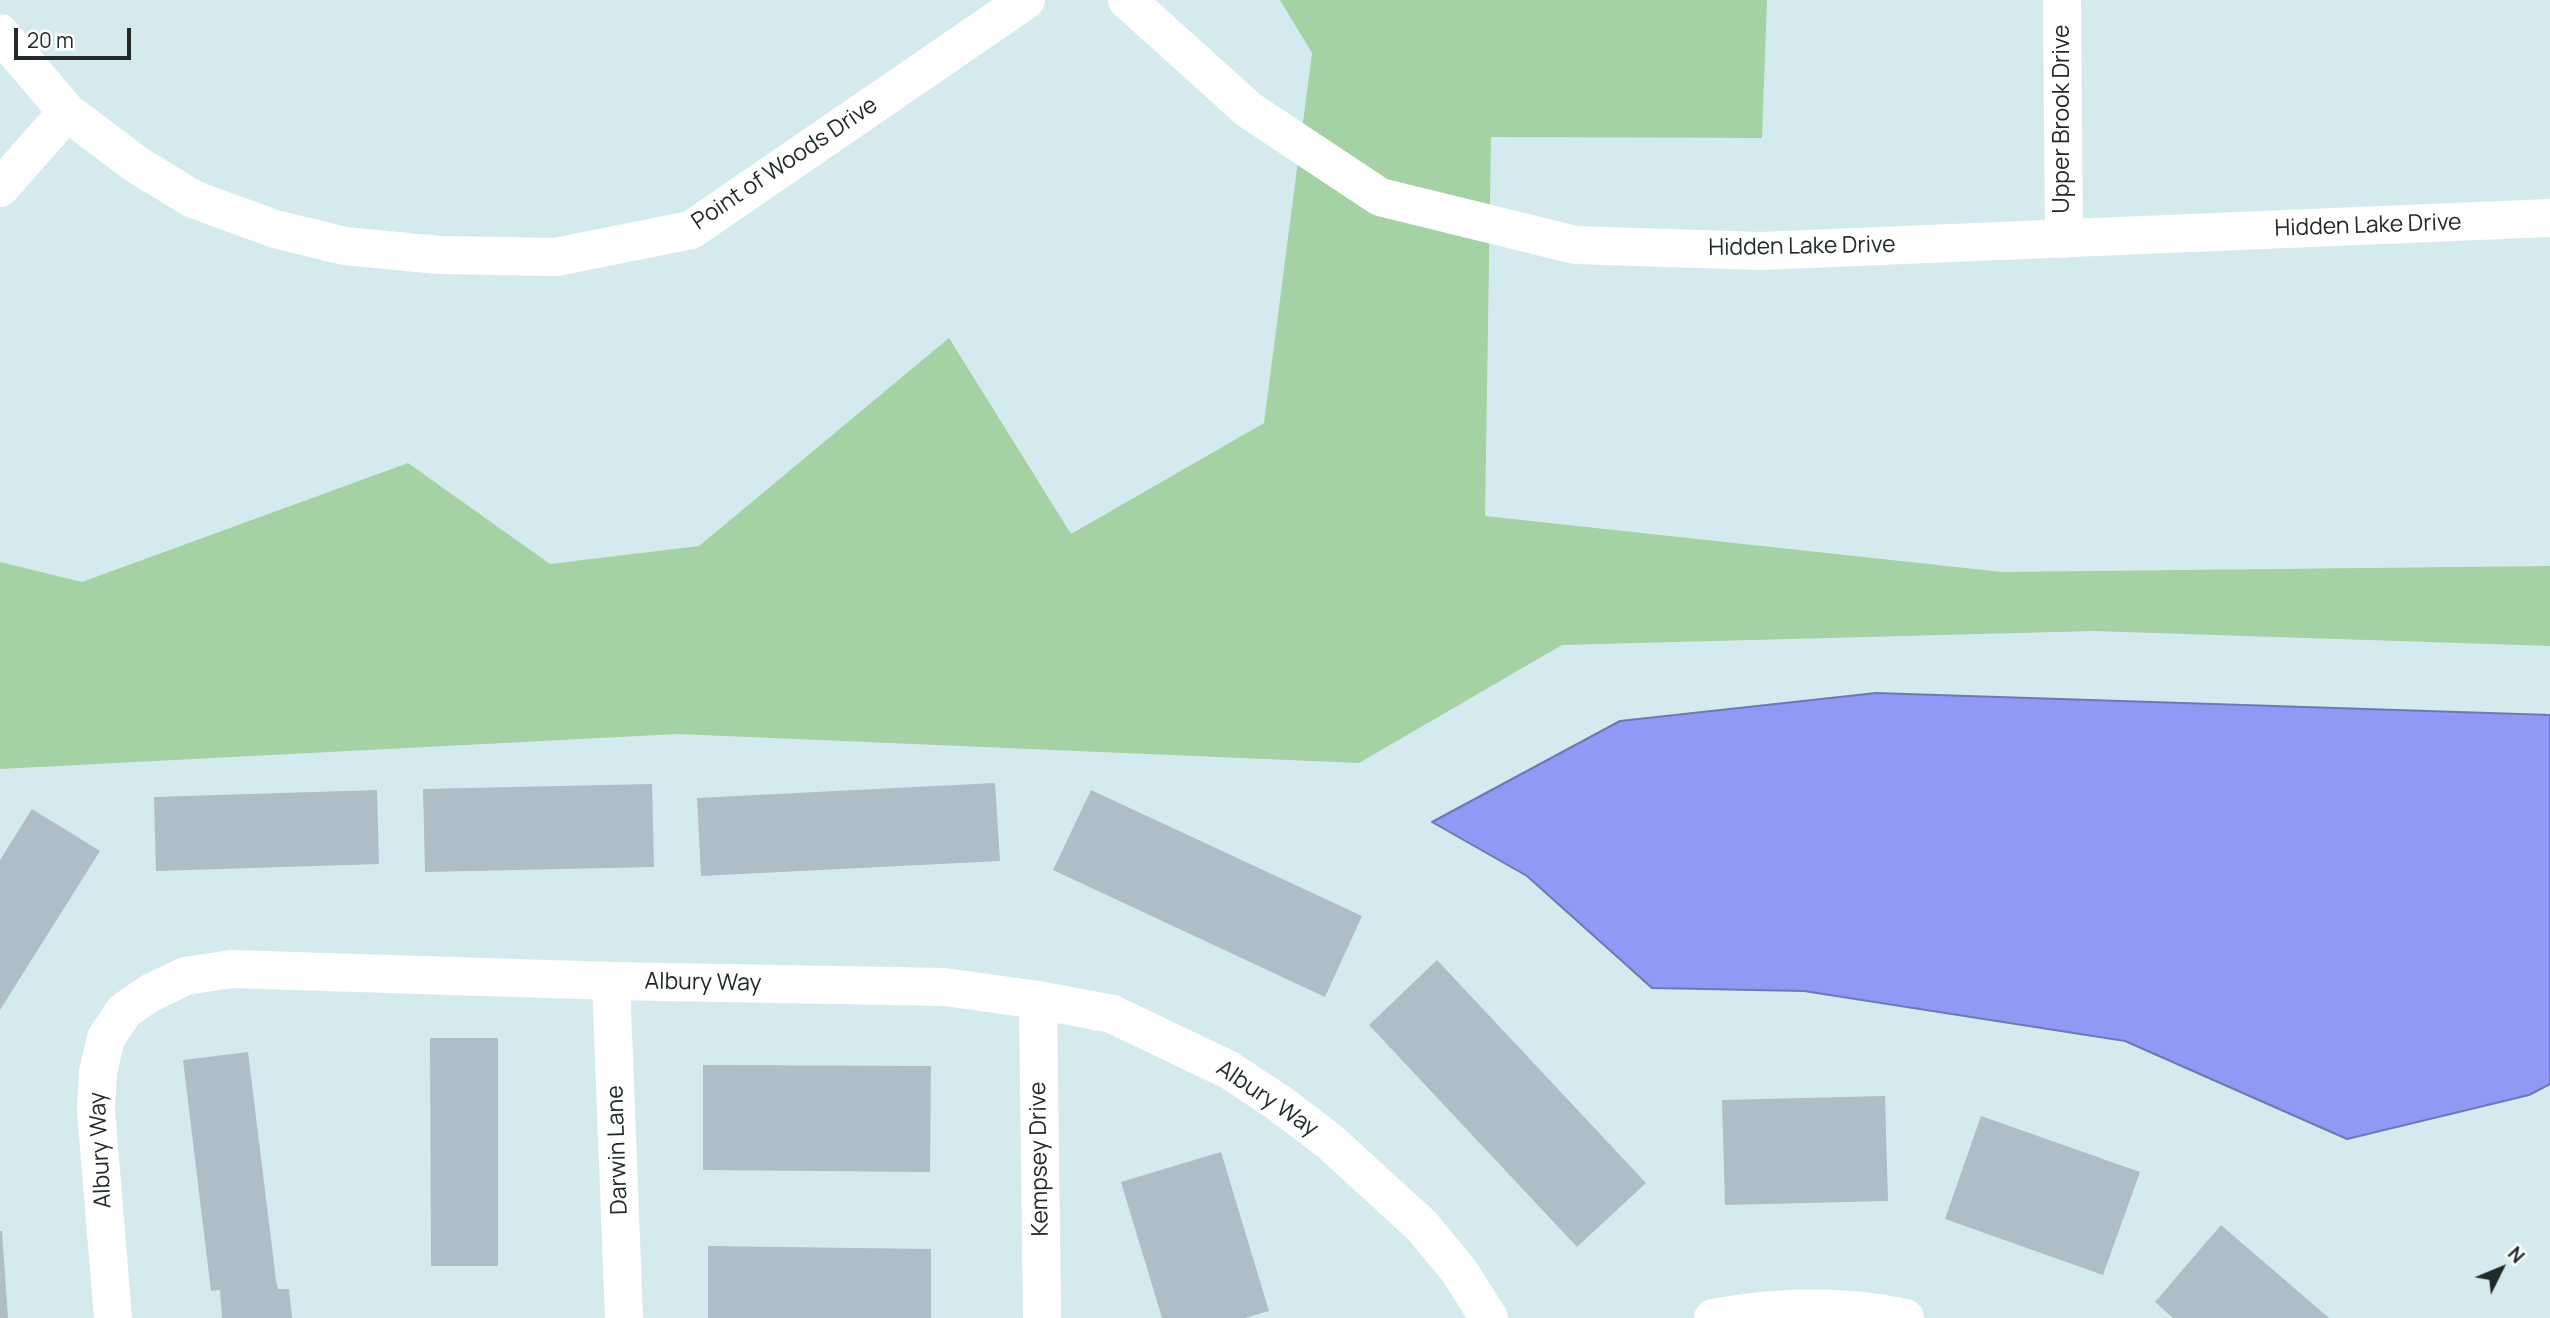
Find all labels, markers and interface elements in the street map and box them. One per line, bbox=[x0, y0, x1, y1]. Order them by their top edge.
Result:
scale bar bbox=[18, 14, 135, 58]
street label: Upper Brook Drive bbox=[2049, 25, 2077, 213]
text: 20 m bbox=[27, 26, 74, 54]
street label: Point of Woods Drive bbox=[687, 92, 883, 236]
street label: Hidden Lake Drive bbox=[2274, 209, 2462, 243]
street label: Hidden Lake Drive bbox=[1708, 232, 1896, 262]
street label: Albury Way bbox=[644, 968, 762, 998]
street label: Albury Way bbox=[1211, 1055, 1323, 1143]
street label: Kempsey Drive bbox=[1025, 1081, 1055, 1237]
street label: Darwin Lane bbox=[602, 1085, 634, 1215]
street label: Albury Way bbox=[84, 1091, 118, 1209]
north arrow bbox=[2466, 1234, 2536, 1304]
text: N bbox=[2502, 1241, 2531, 1269]

